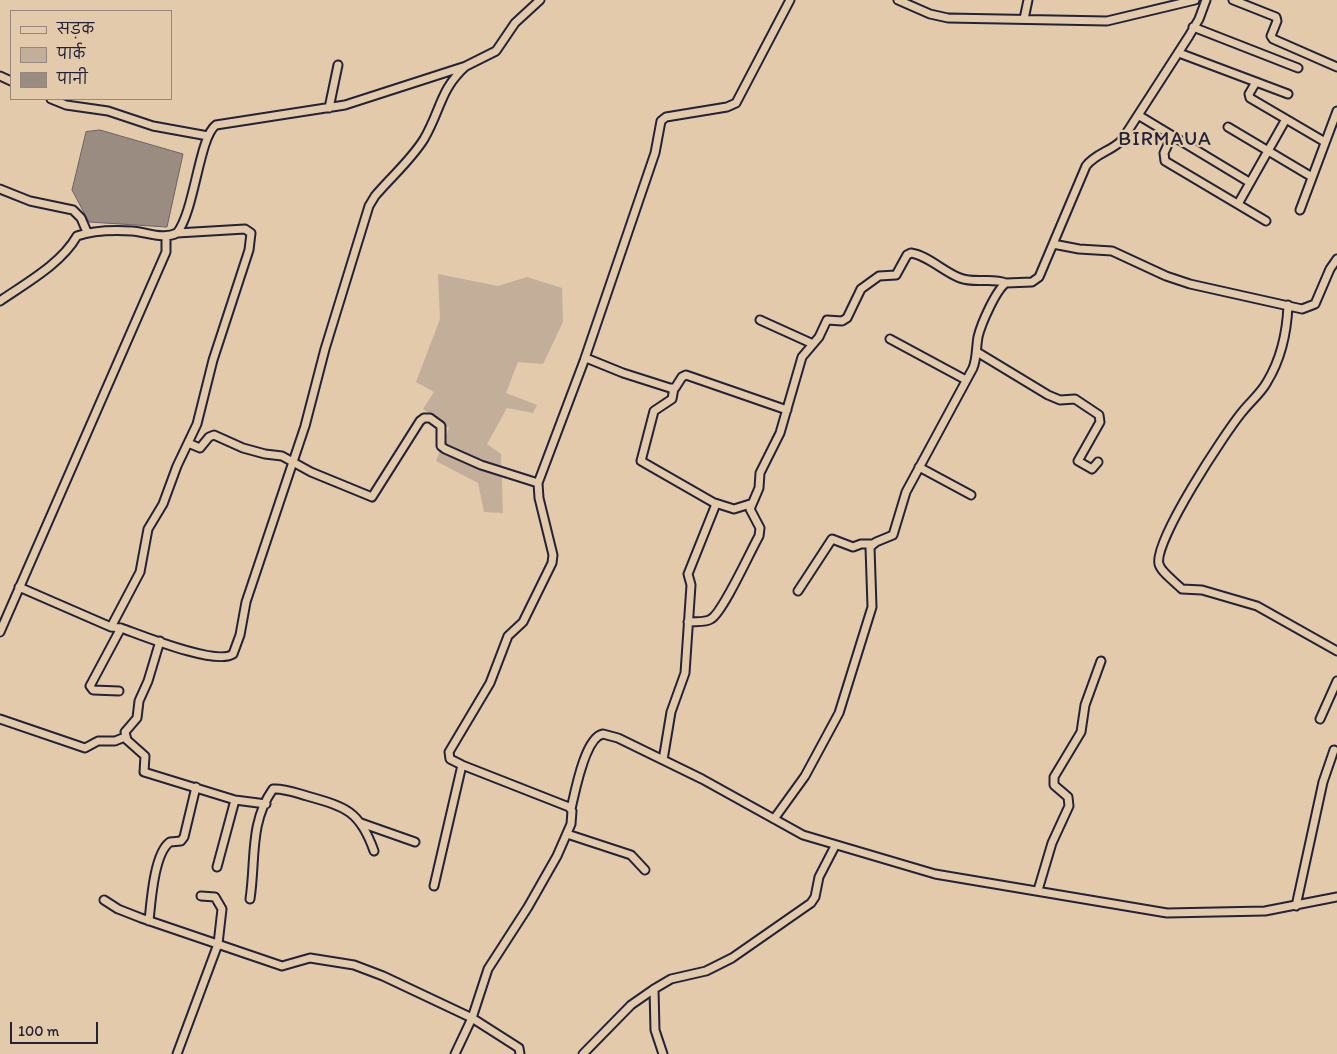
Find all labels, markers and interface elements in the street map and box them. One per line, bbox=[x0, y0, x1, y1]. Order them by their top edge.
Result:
legend bbox=[10, 10, 172, 100]
text: सड़क bbox=[57, 20, 94, 38]
text: पार्क bbox=[57, 45, 85, 63]
text: पानी bbox=[57, 70, 88, 88]
district label: BIRMAUA bbox=[1117, 128, 1213, 152]
scale bar bbox=[12, 1012, 100, 1044]
text: 100 m bbox=[18, 1022, 59, 1040]

